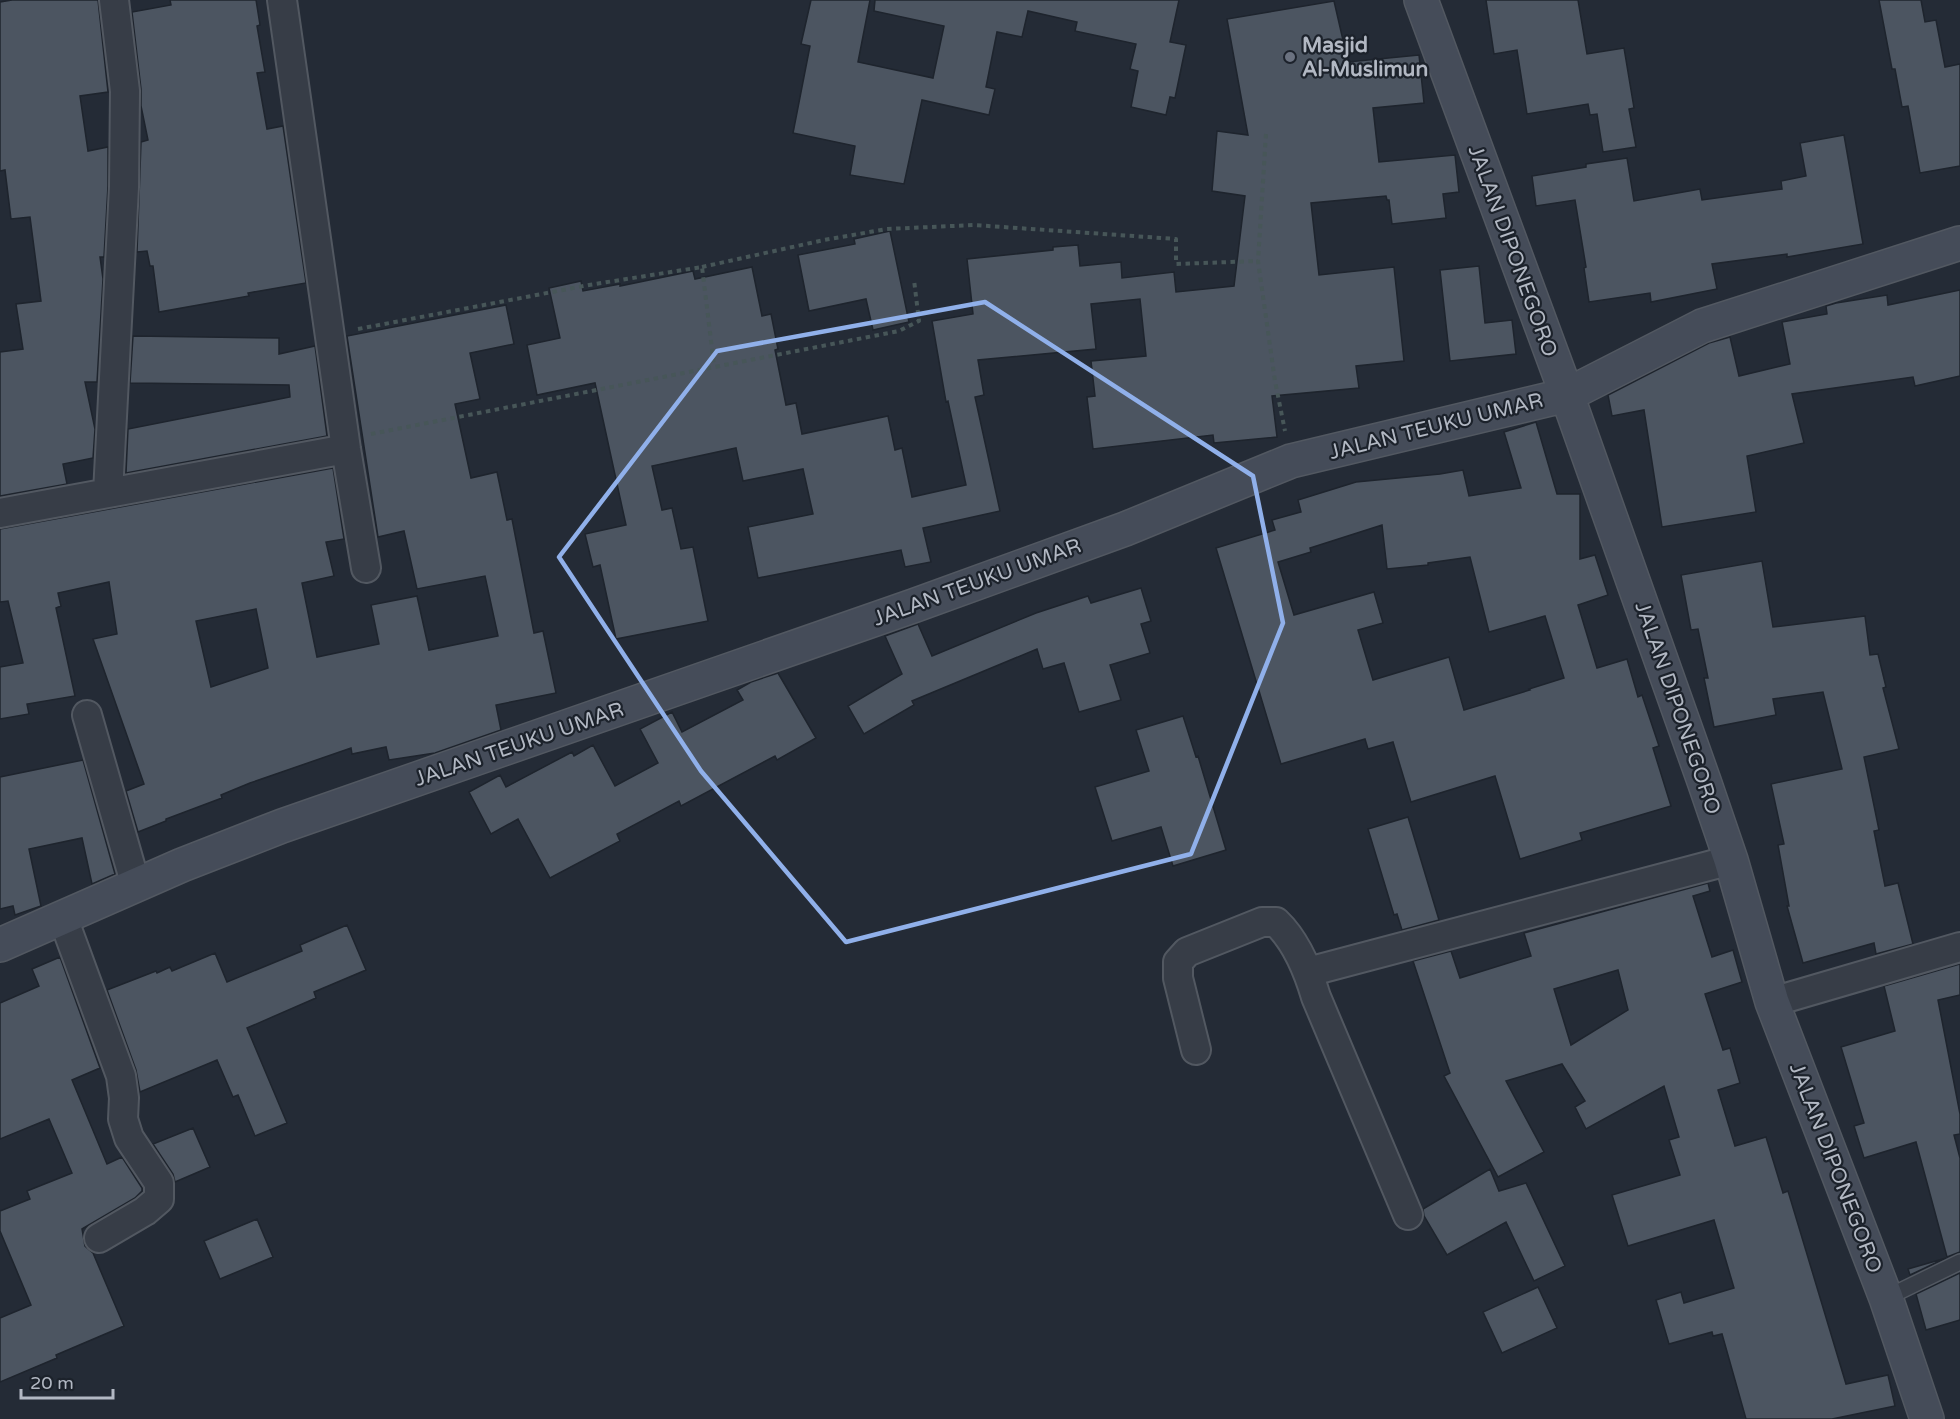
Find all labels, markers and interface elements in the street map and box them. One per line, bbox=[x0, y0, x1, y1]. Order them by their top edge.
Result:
place label: Masjid Al-Muslimun bbox=[1302, 33, 1428, 82]
marker: Masjid Al-Muslimun bbox=[1283, 50, 1297, 64]
street label: JALAN DIPONEGORO bbox=[1463, 142, 1562, 360]
street label: JALAN TEUKU UMAR bbox=[1327, 388, 1546, 465]
street label: JALAN TEUKU UMAR bbox=[870, 533, 1085, 632]
street label: JALAN DIPONEGORO bbox=[1629, 599, 1726, 818]
street label: JALAN TEUKU UMAR bbox=[411, 697, 627, 792]
street label: JALAN DIPONEGORO bbox=[1784, 1060, 1887, 1277]
scale bar bbox=[21, 1362, 112, 1400]
text: 20 m bbox=[30, 1372, 74, 1394]

